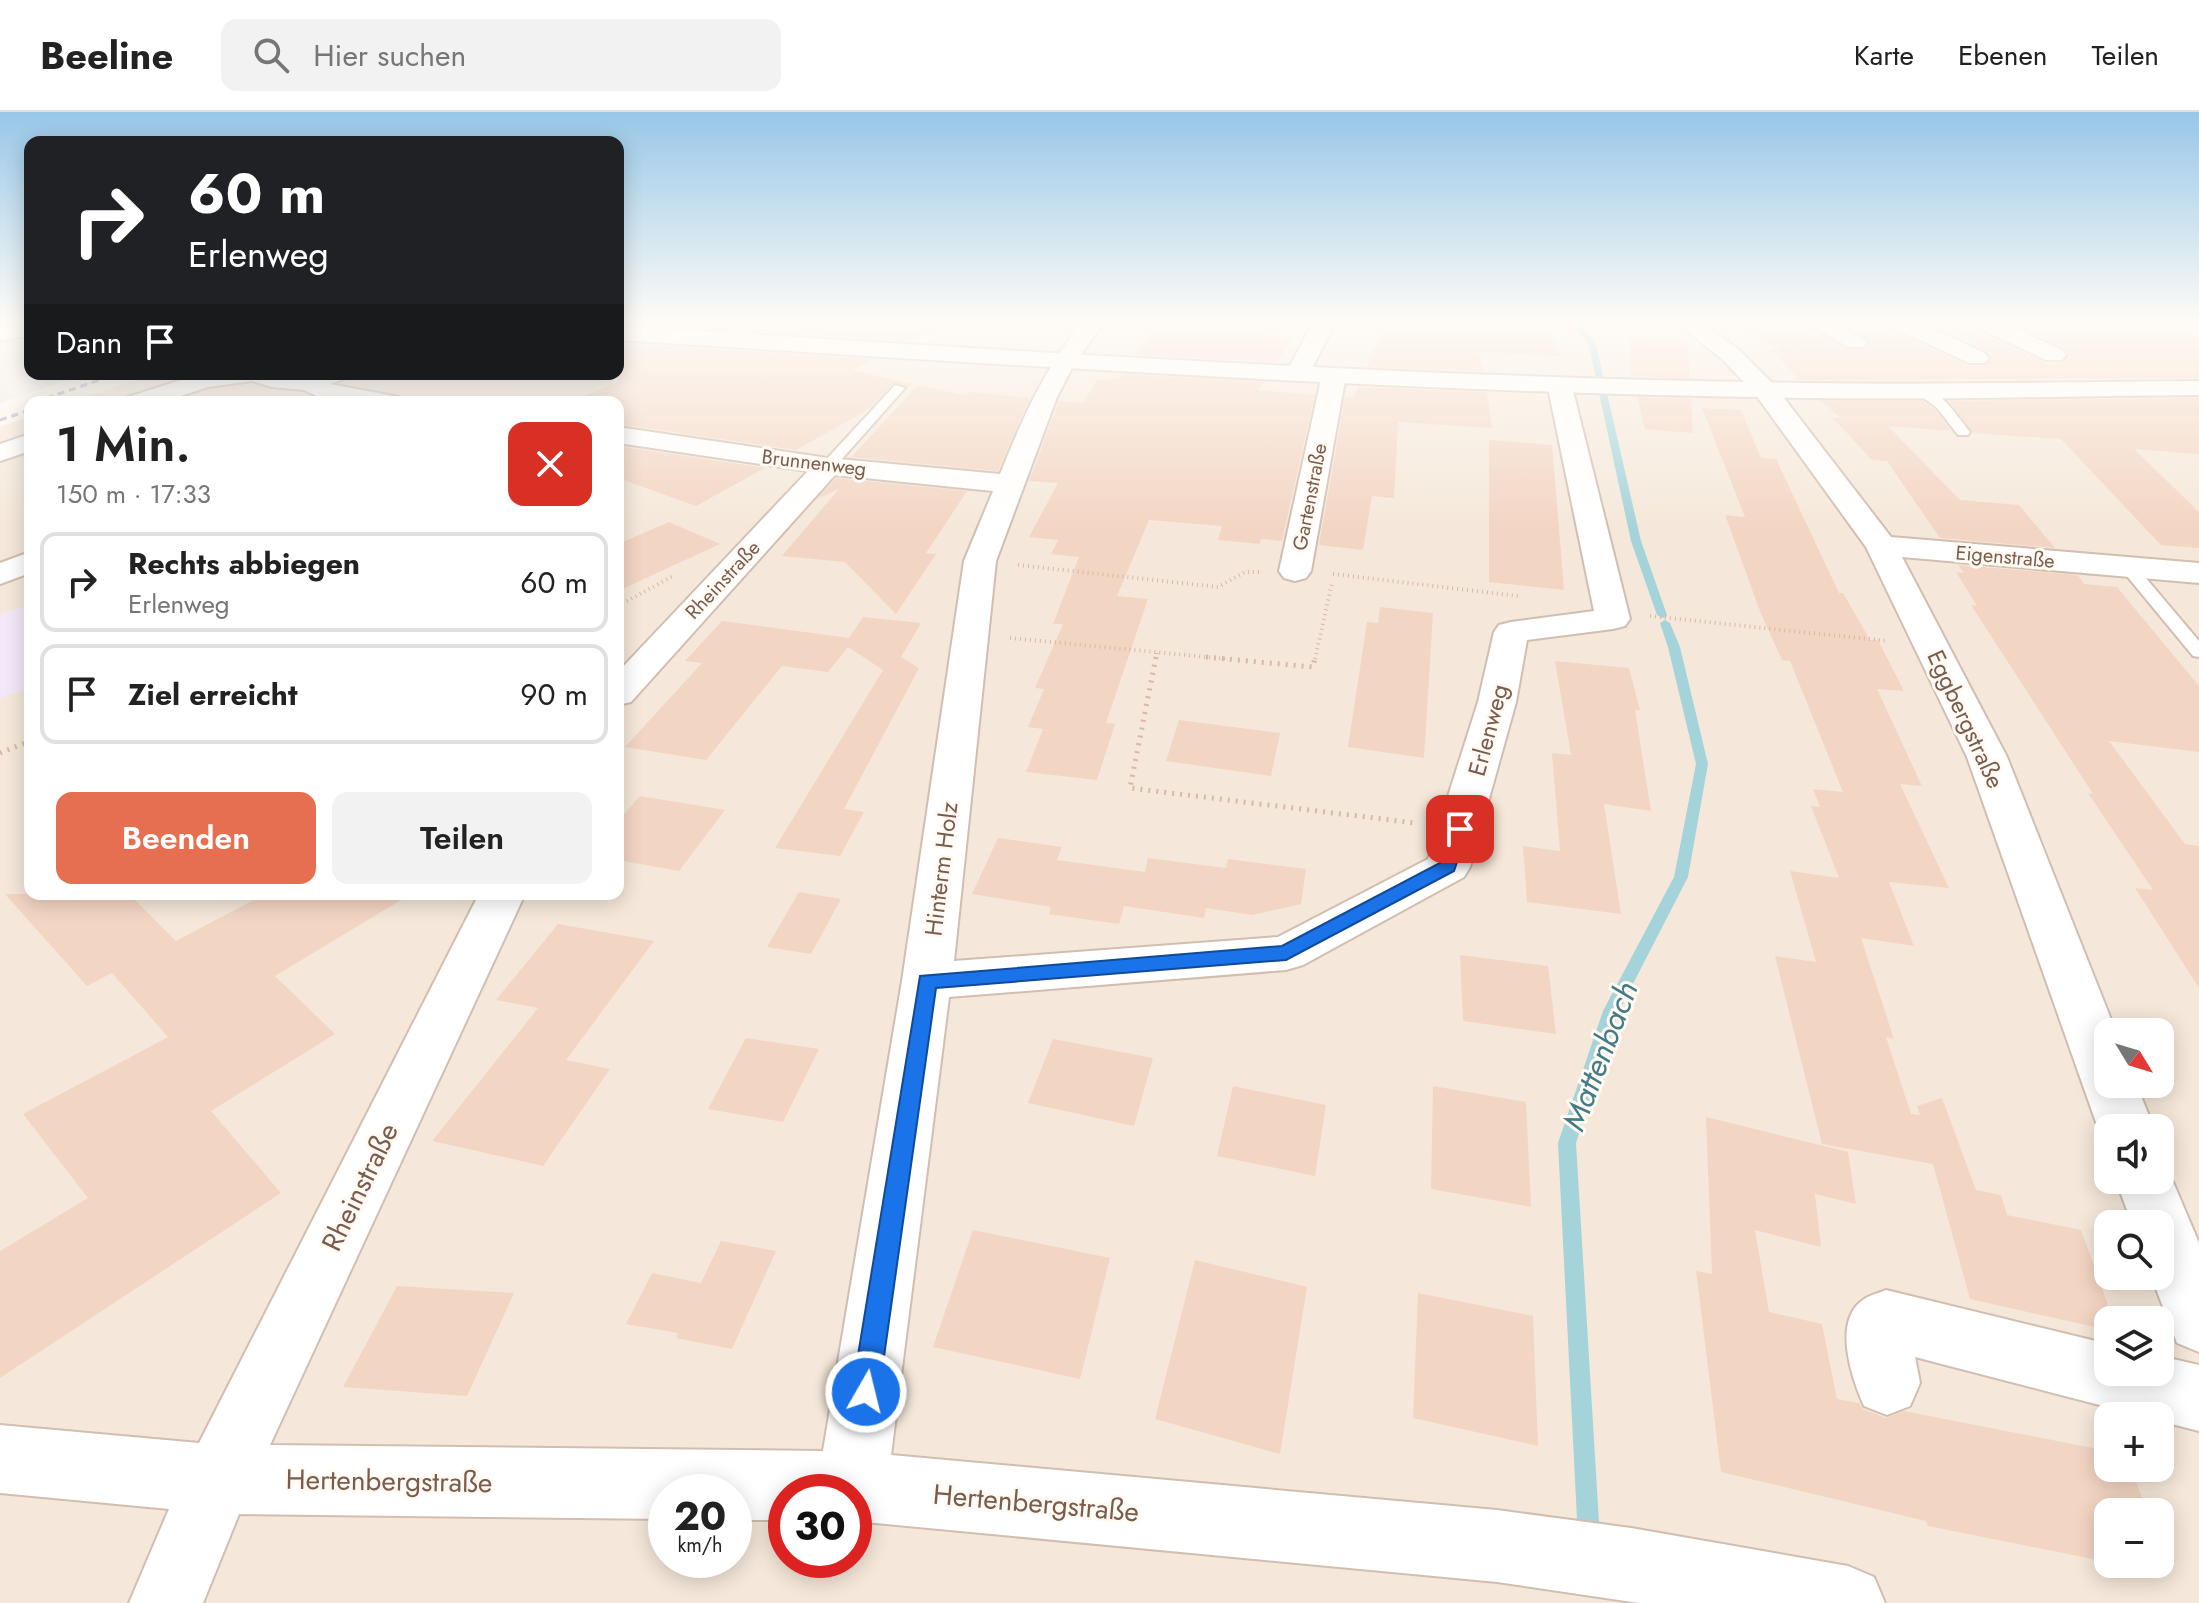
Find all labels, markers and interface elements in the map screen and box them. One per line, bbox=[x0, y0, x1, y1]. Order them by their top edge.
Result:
search box bbox=[221, 19, 781, 91]
text: Beeline bbox=[40, 28, 173, 83]
icon: search bbox=[249, 33, 293, 77]
text: Hier suchen bbox=[313, 34, 466, 77]
text: Karte bbox=[1854, 35, 1914, 76]
text: Ebenen bbox=[1958, 35, 2048, 76]
text: Teilen bbox=[2092, 35, 2159, 76]
text: 60 m bbox=[188, 153, 325, 234]
icon: right bbox=[56, 168, 160, 272]
text: Erlenweg bbox=[188, 228, 329, 280]
icon: arrive bbox=[138, 320, 182, 364]
text: Dann bbox=[56, 321, 122, 364]
text: 1 Min. bbox=[56, 410, 191, 479]
button: close bbox=[508, 422, 592, 506]
street label: Gartenstraße bbox=[1285, 441, 1335, 553]
street label: Brunnenweg bbox=[760, 442, 868, 484]
text: 150 m · 17:33 bbox=[56, 475, 211, 513]
street label: Rheinstraße bbox=[679, 534, 767, 626]
street label: Eigenstraße bbox=[1954, 538, 2056, 576]
text: Rechts abbiegen bbox=[128, 542, 360, 585]
icon: right bbox=[60, 560, 104, 604]
text: 60 m bbox=[520, 561, 588, 604]
text: Erlenweg bbox=[128, 585, 230, 623]
street label: Eggbergstraße bbox=[1919, 644, 2013, 794]
icon: arrive bbox=[60, 672, 104, 716]
text: Ziel erreicht bbox=[128, 673, 297, 716]
text: 90 m bbox=[520, 673, 588, 716]
street label: Erlenweg bbox=[1459, 680, 1517, 780]
button: Beenden bbox=[56, 792, 316, 884]
button: Teilen bbox=[332, 792, 592, 884]
pin bbox=[1426, 795, 1494, 863]
street label: Hinterm Holz bbox=[915, 800, 967, 938]
icon: arrive bbox=[1438, 807, 1482, 851]
water label: Mattenbach bbox=[1550, 975, 1650, 1137]
north arrow bbox=[2094, 1018, 2174, 1098]
map controls bbox=[2094, 1018, 2174, 1578]
button: sound bbox=[2094, 1114, 2174, 1194]
street label: Rheinstraße bbox=[311, 1116, 409, 1258]
button: search bbox=[2094, 1210, 2174, 1290]
button: layers bbox=[2094, 1306, 2174, 1386]
position arrow bbox=[824, 1350, 908, 1434]
button: + bbox=[2094, 1402, 2174, 1482]
street label: Hertenbergstraße bbox=[285, 1459, 493, 1503]
speed limit sign: 30 bbox=[768, 1474, 872, 1578]
street label: Hertenbergstraße bbox=[931, 1474, 1141, 1532]
text: 20 bbox=[674, 1487, 726, 1545]
button: − bbox=[2094, 1498, 2174, 1578]
text: km/h bbox=[677, 1531, 723, 1560]

